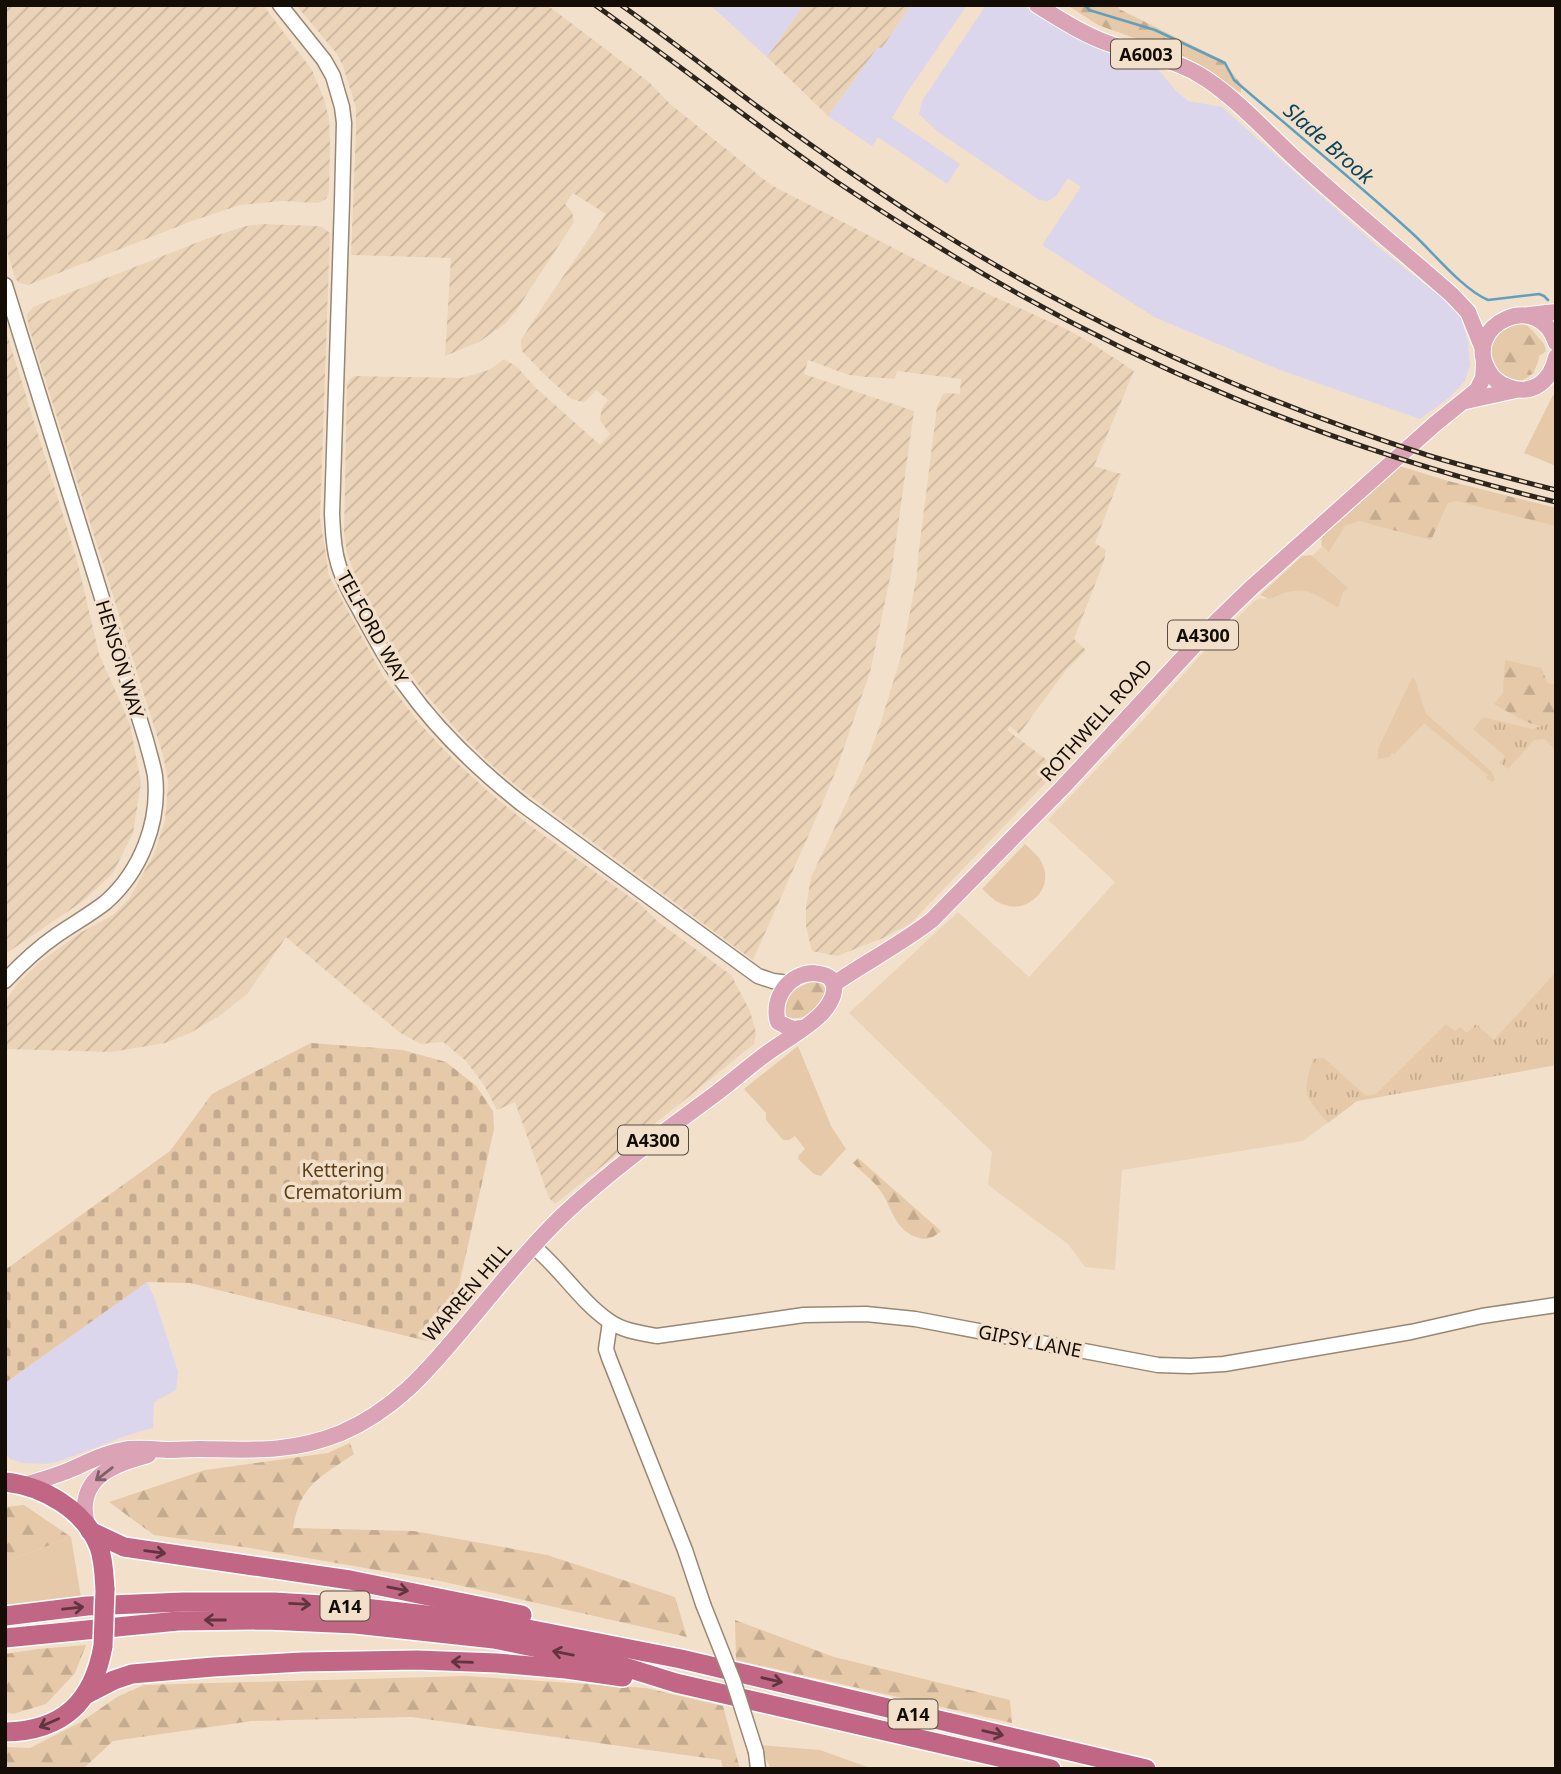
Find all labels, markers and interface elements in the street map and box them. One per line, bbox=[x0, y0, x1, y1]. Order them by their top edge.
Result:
road number: A6003 bbox=[1111, 40, 1181, 68]
water label: Slade Brook bbox=[1278, 96, 1381, 191]
street label: TELFORD WAY bbox=[331, 566, 415, 688]
street label: HENSON WAY bbox=[90, 597, 150, 722]
road number: A4300 bbox=[1168, 620, 1238, 650]
street label: ROTHWELL ROAD bbox=[1034, 653, 1158, 787]
road number: A4300 bbox=[618, 1126, 688, 1154]
park label: Kettering Crematorium bbox=[283, 1157, 403, 1205]
street label: WARREN HILL bbox=[417, 1237, 517, 1347]
street label: GIPSY LANE bbox=[976, 1318, 1084, 1364]
one-way arrow bbox=[94, 1466, 113, 1481]
one-way arrow bbox=[143, 1546, 166, 1559]
one-way arrow bbox=[386, 1583, 409, 1596]
road number: A14 bbox=[320, 1591, 370, 1620]
one-way arrow bbox=[288, 1597, 311, 1610]
one-way arrow bbox=[61, 1601, 84, 1614]
one-way arrow bbox=[204, 1613, 227, 1627]
one-way arrow bbox=[552, 1645, 575, 1659]
one-way arrow bbox=[451, 1655, 474, 1668]
one-way arrow bbox=[760, 1674, 783, 1687]
road number: A14 bbox=[888, 1700, 937, 1728]
one-way arrow bbox=[39, 1717, 60, 1730]
one-way arrow bbox=[981, 1726, 1004, 1740]

